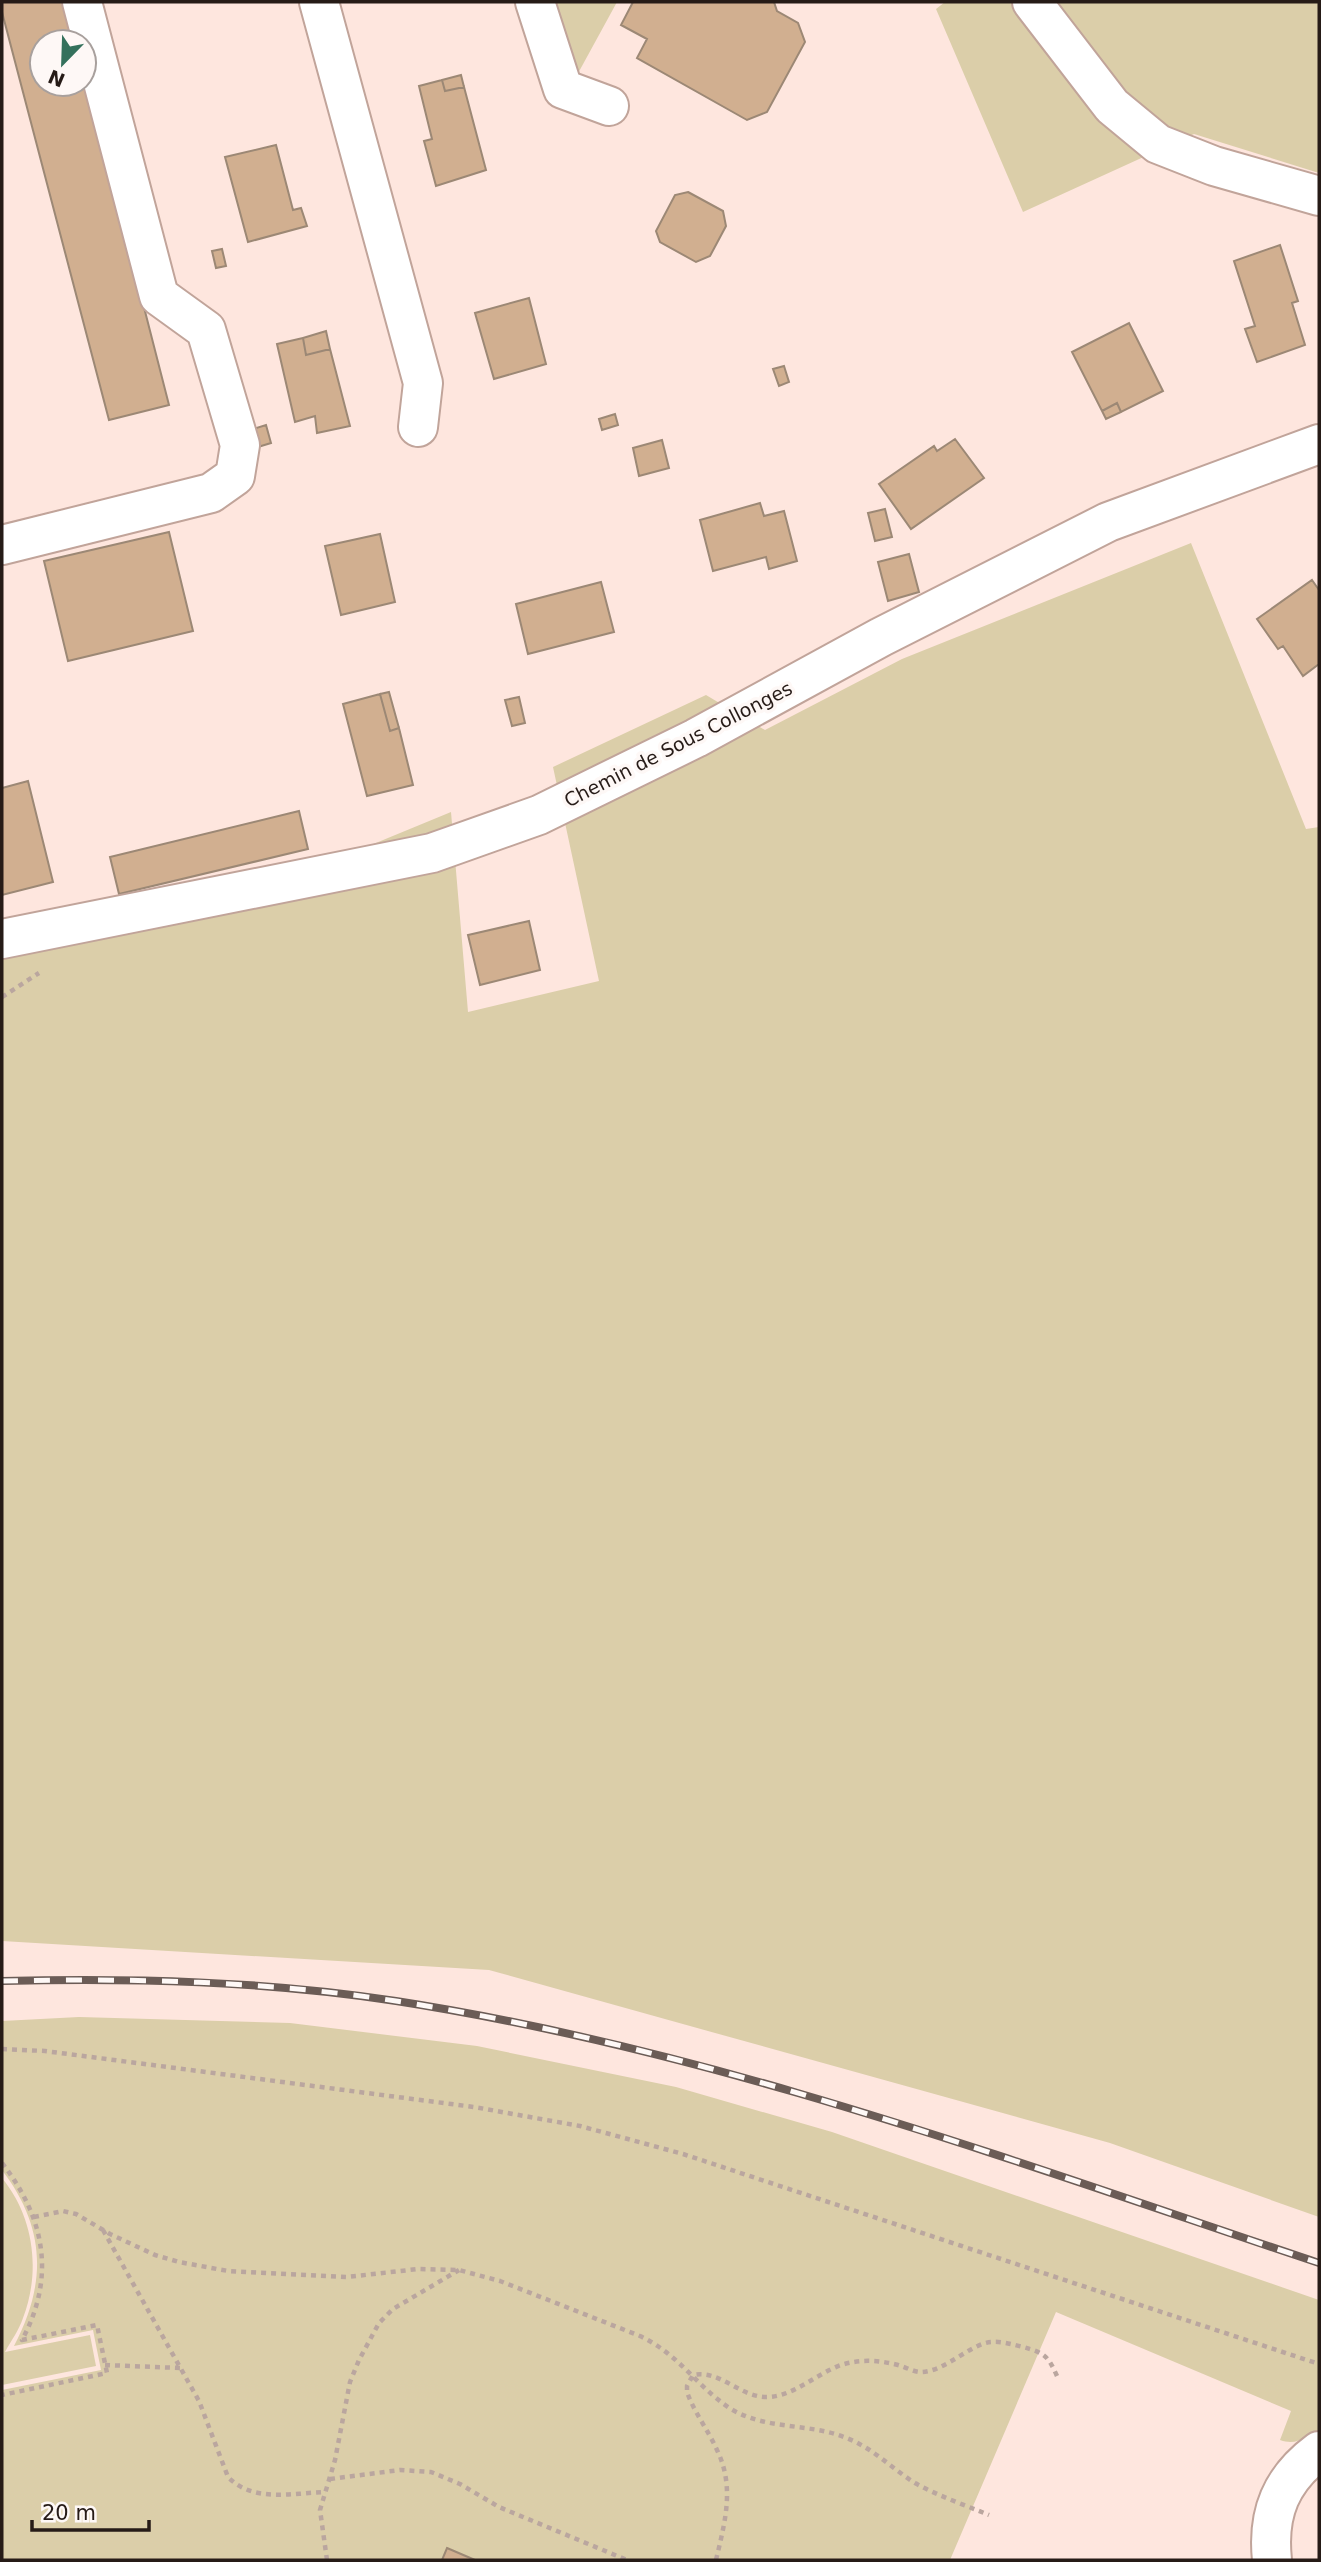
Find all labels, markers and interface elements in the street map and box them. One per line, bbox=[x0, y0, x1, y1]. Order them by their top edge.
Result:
north arrow bbox=[28, 28, 98, 98]
text: N bbox=[45, 65, 68, 92]
street label: Chemin de Sous Collonges bbox=[560, 677, 796, 811]
scale bar bbox=[32, 2488, 149, 2532]
text: 20 m bbox=[42, 2501, 96, 2525]

